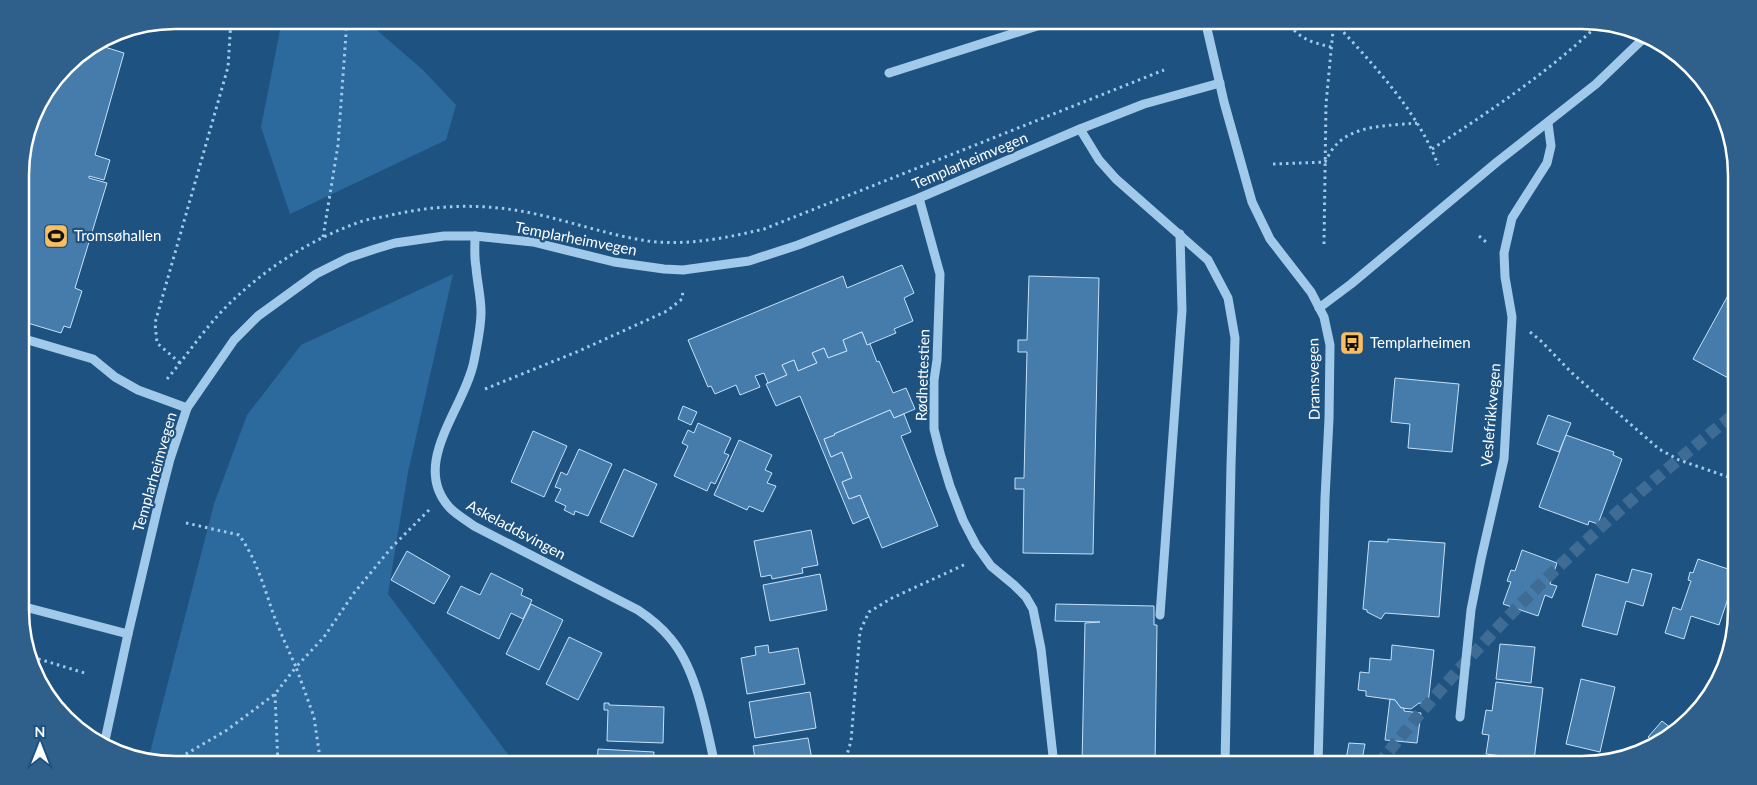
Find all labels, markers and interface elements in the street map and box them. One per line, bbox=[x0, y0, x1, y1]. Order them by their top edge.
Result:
street label: Templarheimvegen bbox=[909, 128, 1030, 193]
street label: Templarheimvegen bbox=[514, 217, 639, 259]
sports icon: Tromsøhallen bbox=[43, 223, 69, 249]
place label: Tromsøhallen bbox=[74, 226, 161, 244]
street label: Rødhettestien bbox=[911, 329, 933, 421]
bus stop icon: Templarheimen bbox=[1339, 330, 1365, 356]
place label: Templarheimen bbox=[1370, 333, 1471, 351]
street label: Dramsvegen bbox=[1303, 338, 1323, 420]
street label: Veslefrikkvegen bbox=[1477, 362, 1503, 467]
street label: Templarheimvegen bbox=[128, 410, 180, 534]
street label: Askeladdsvingen bbox=[464, 495, 569, 563]
north arrow bbox=[15, 720, 65, 770]
text: N bbox=[35, 723, 45, 740]

